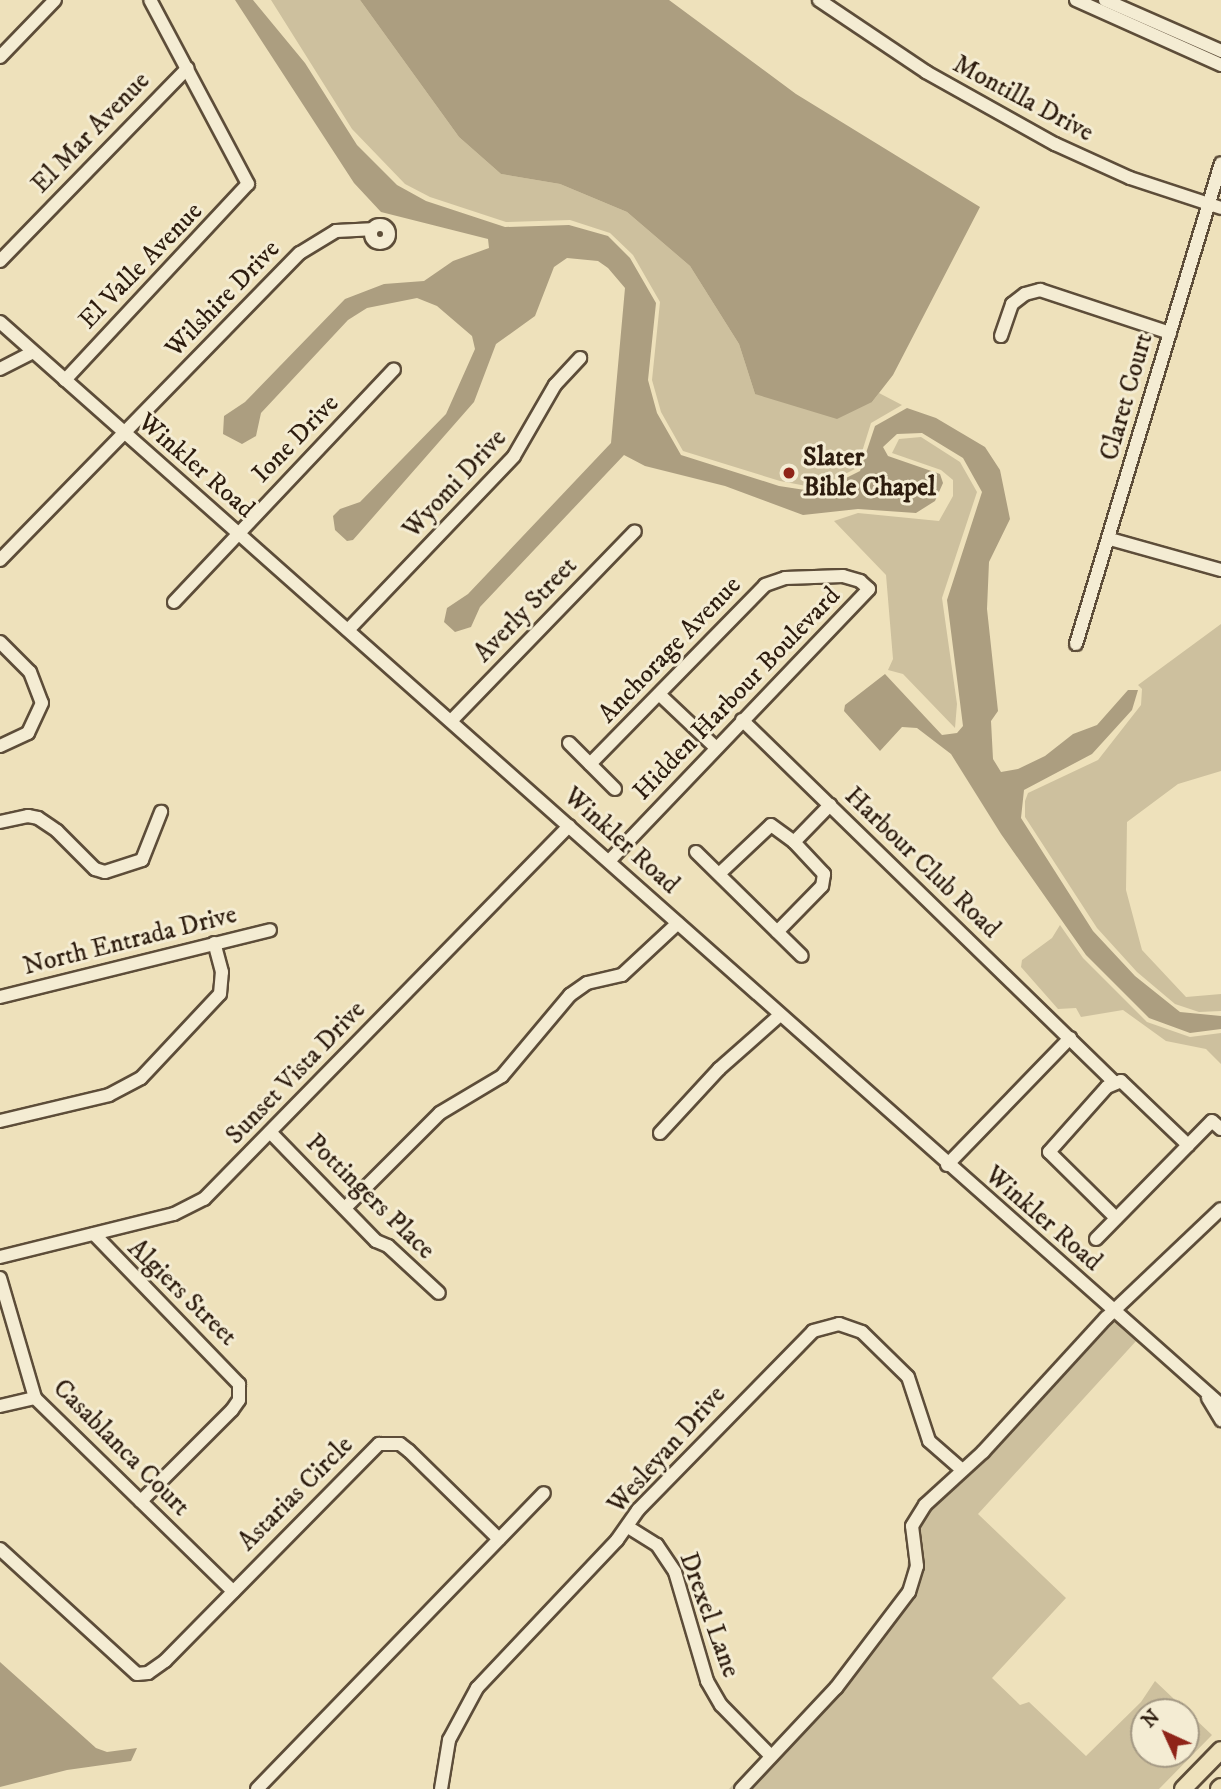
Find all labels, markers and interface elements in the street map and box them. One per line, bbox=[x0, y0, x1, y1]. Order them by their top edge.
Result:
street label: Montilla Drive bbox=[947, 49, 1099, 149]
street label: El Mar Avenue bbox=[25, 66, 157, 200]
street label: El Valle Avenue bbox=[73, 196, 209, 336]
street label: Wilshire Drive bbox=[159, 234, 287, 364]
street label: Claret Court bbox=[1094, 330, 1160, 464]
street label: Ione Drive bbox=[246, 388, 346, 490]
street label: Winkler Road bbox=[131, 407, 261, 525]
street label: Wyomi Drive bbox=[397, 423, 513, 545]
place label: Slater Bible Chapel bbox=[803, 442, 936, 504]
marker: Slater Bible Chapel bbox=[781, 465, 797, 481]
street label: Averly Street bbox=[468, 551, 584, 669]
street label: Anchorage Avenue bbox=[592, 570, 748, 730]
street label: Hidden Harbour Boulevard bbox=[627, 581, 847, 807]
street label: Winkler Road bbox=[557, 781, 685, 901]
street label: Harbour Club Road bbox=[838, 781, 1006, 945]
street label: North Entrada Drive bbox=[20, 899, 240, 983]
street label: Sunset Vista Drive bbox=[220, 995, 372, 1151]
street label: Pottingers Place bbox=[299, 1128, 441, 1266]
street label: Winkler Road bbox=[978, 1160, 1108, 1278]
street label: Algiers Street bbox=[121, 1233, 243, 1353]
street label: Casablanca Court bbox=[46, 1373, 196, 1523]
street label: Wesleyan Drive bbox=[602, 1380, 732, 1520]
street label: Astarias Circle bbox=[232, 1430, 360, 1558]
street label: Drexel Lane bbox=[672, 1548, 746, 1682]
north arrow bbox=[1130, 1698, 1200, 1768]
text: N bbox=[1138, 1706, 1165, 1733]

